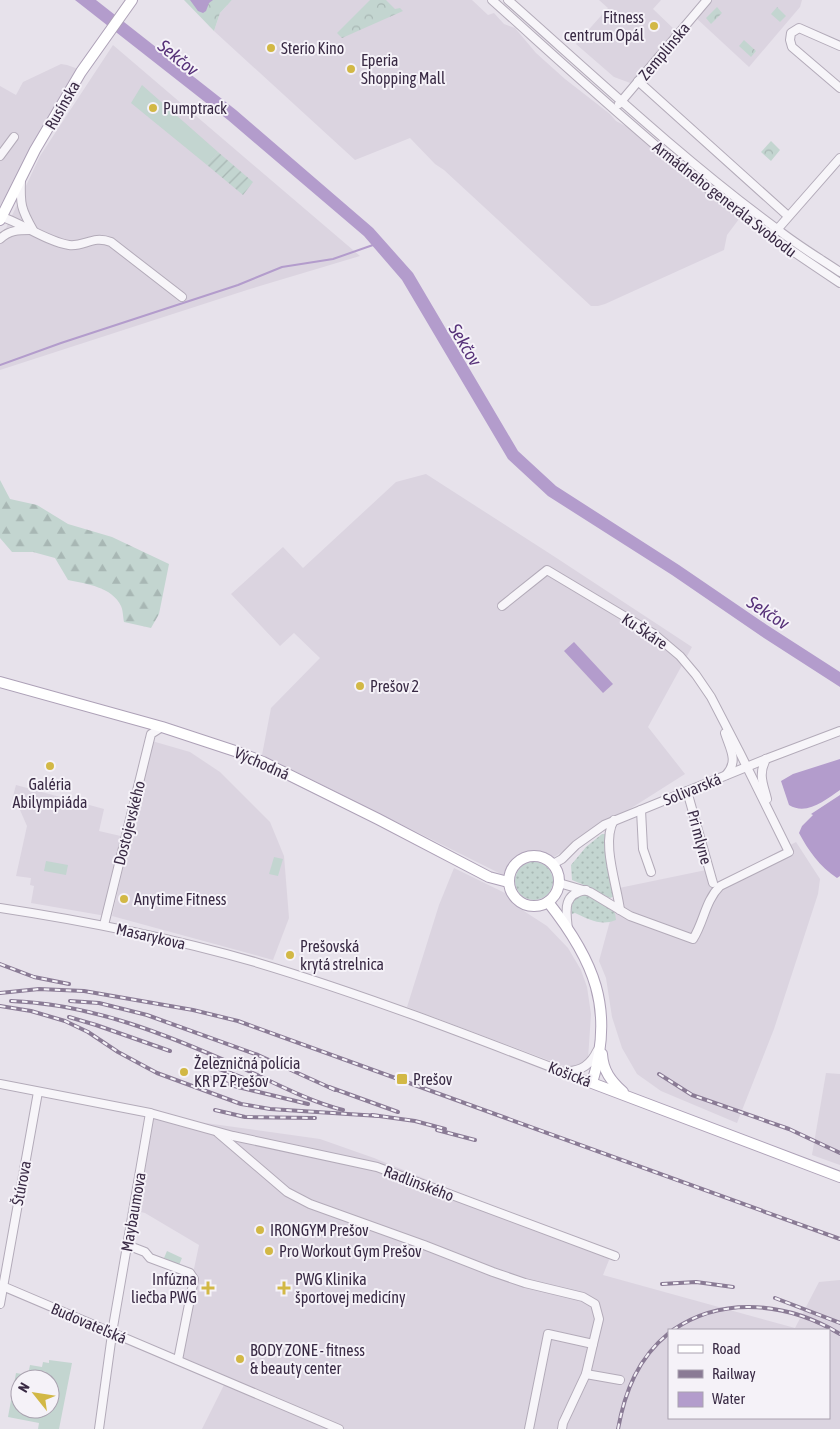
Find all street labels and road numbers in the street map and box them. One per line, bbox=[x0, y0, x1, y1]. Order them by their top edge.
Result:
street label: Zemplínska bbox=[635, 19, 694, 84]
street label: Rusínska bbox=[41, 78, 83, 132]
street label: Armádneho generála Svobodu bbox=[649, 137, 800, 261]
street label: Ku Škáre bbox=[619, 609, 671, 653]
street label: Východná bbox=[231, 743, 292, 784]
street label: Solivarská bbox=[660, 769, 724, 809]
street label: Dostojevského bbox=[110, 779, 149, 867]
street label: Pri mlyne bbox=[683, 808, 716, 866]
street label: Masarykova bbox=[114, 919, 187, 954]
street label: Košická bbox=[546, 1058, 594, 1090]
street label: Štúrova bbox=[8, 1159, 34, 1207]
street label: Radlinského bbox=[381, 1161, 457, 1205]
street label: Maybaumova bbox=[117, 1171, 150, 1253]
street label: Budovateľská bbox=[49, 1299, 129, 1347]

